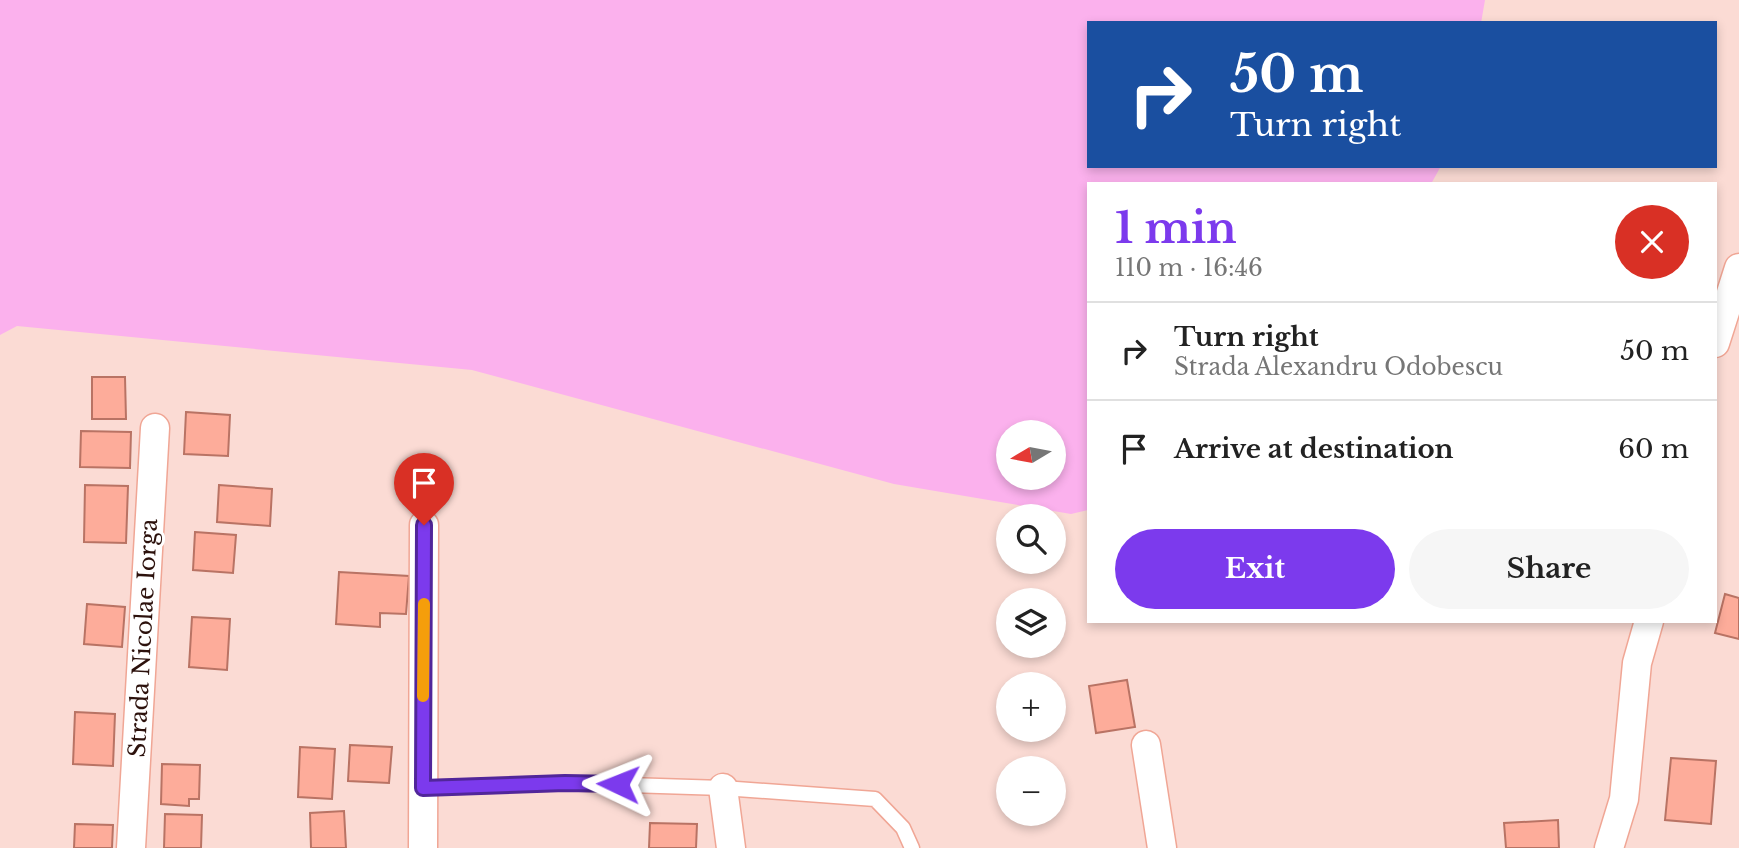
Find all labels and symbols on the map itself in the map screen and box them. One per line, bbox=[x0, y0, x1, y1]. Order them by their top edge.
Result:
north arrow bbox=[996, 420, 1066, 490]
pin bbox=[394, 453, 454, 525]
street label: Strada Nicolae Iorga bbox=[123, 518, 163, 758]
position arrow bbox=[581, 747, 655, 821]

